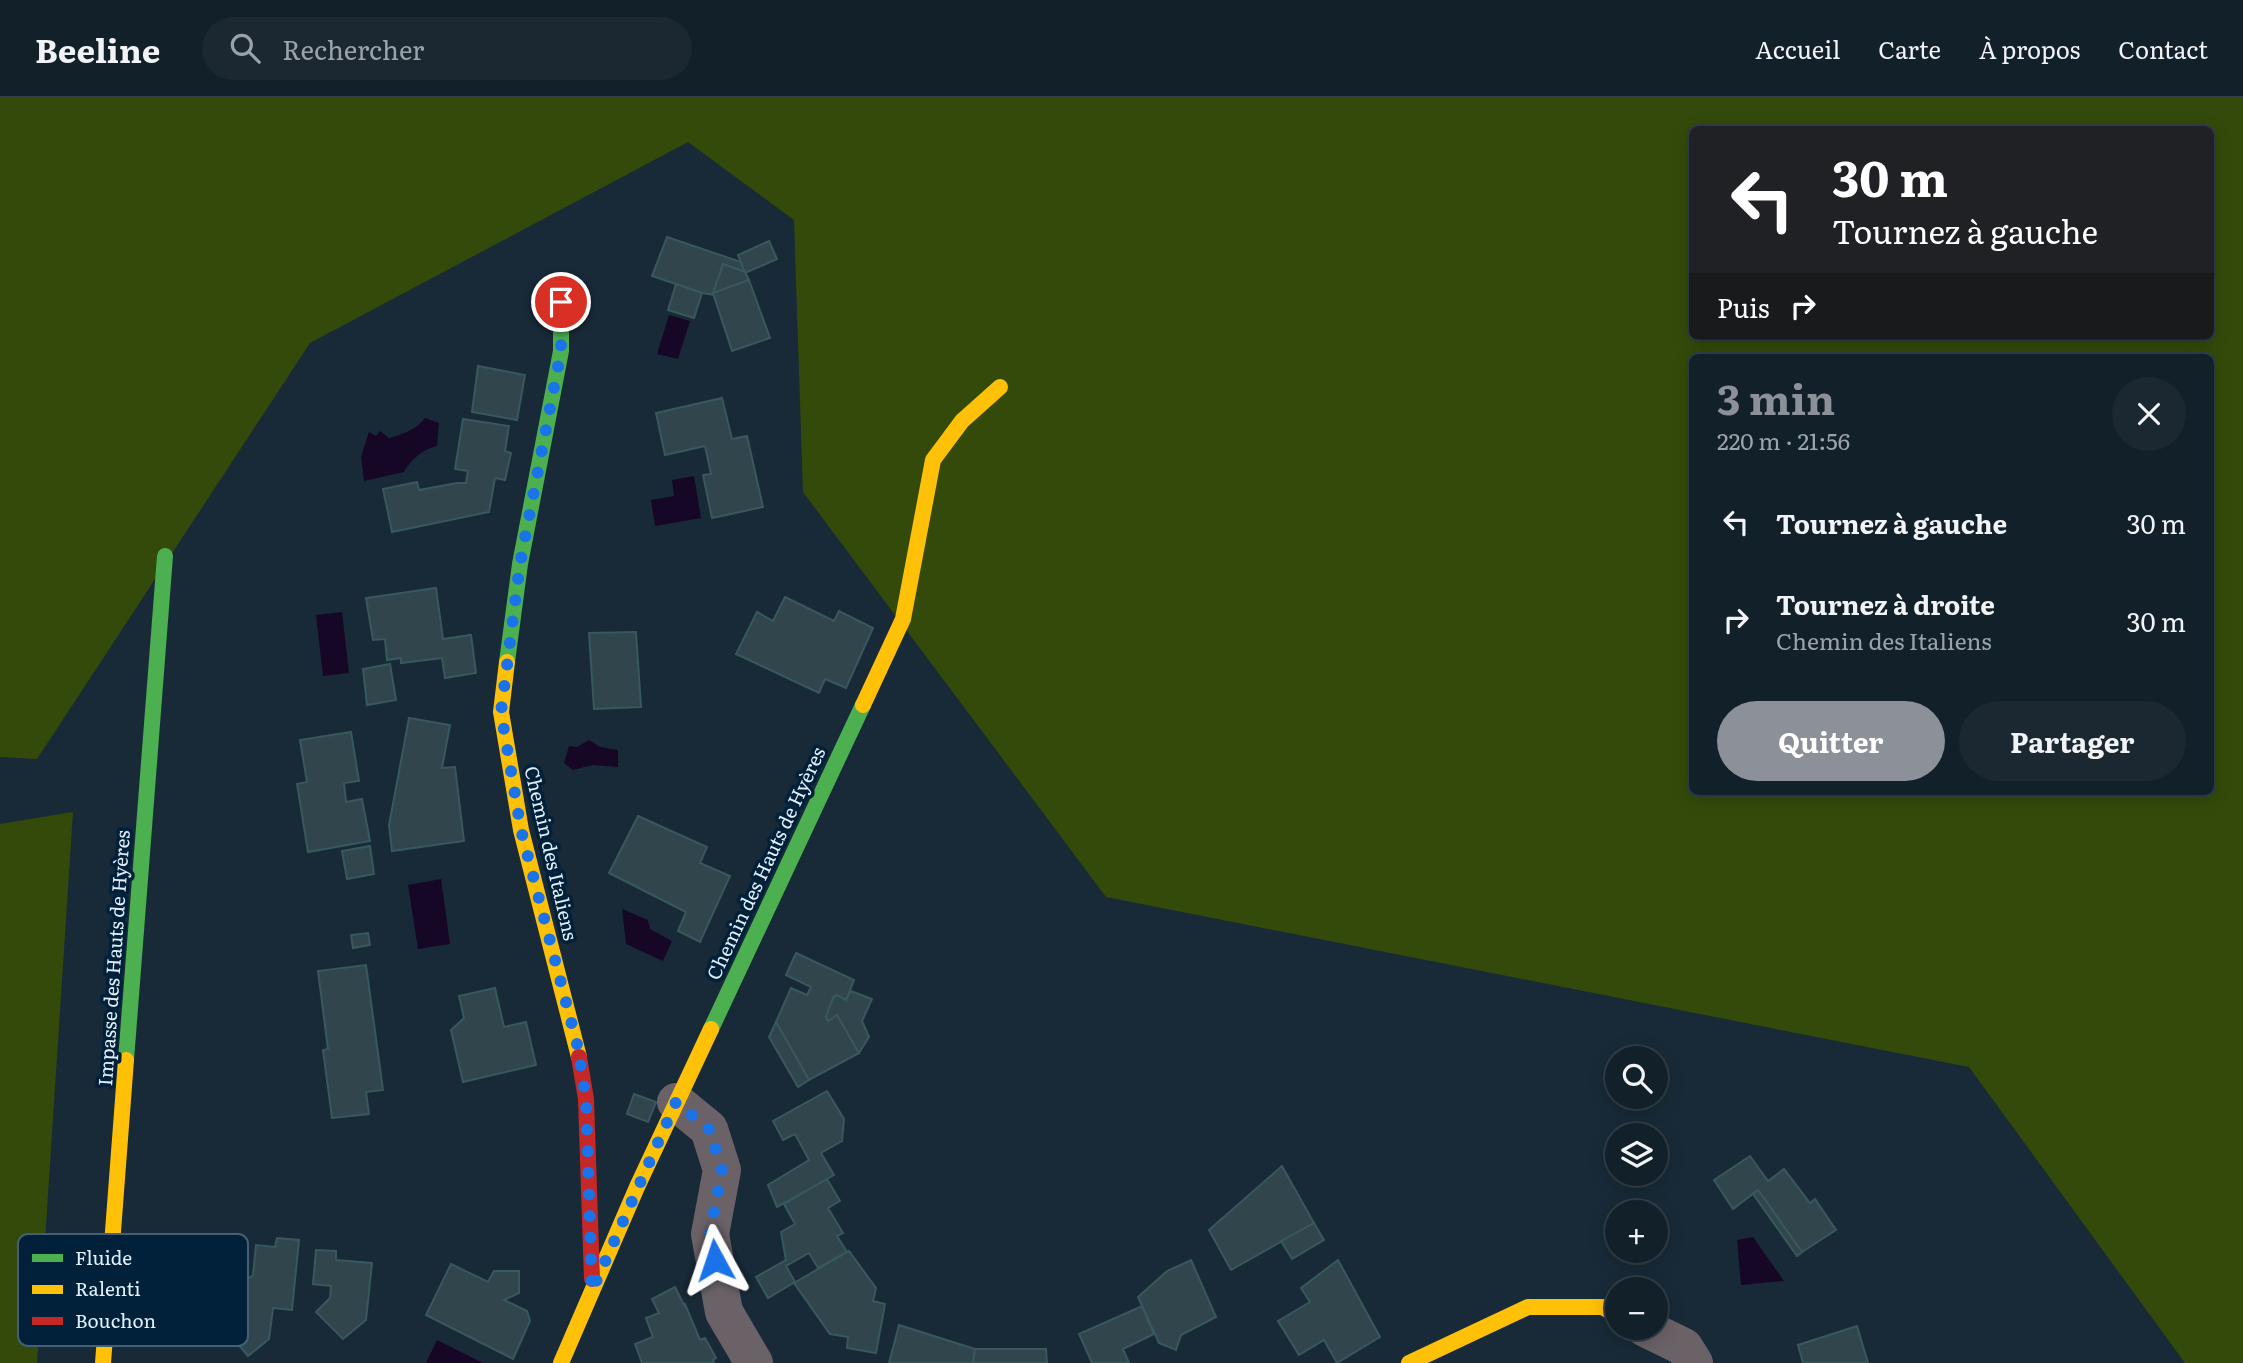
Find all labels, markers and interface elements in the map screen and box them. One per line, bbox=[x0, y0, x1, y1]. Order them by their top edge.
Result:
search box bbox=[202, 17, 692, 80]
text: Beeline bbox=[35, 24, 160, 73]
icon: search bbox=[226, 29, 264, 67]
text: Rechercher bbox=[282, 29, 424, 68]
text: Accueil bbox=[1755, 31, 1840, 66]
text: Carte bbox=[1878, 31, 1941, 66]
text: À propos bbox=[1979, 31, 2080, 66]
text: Contact bbox=[2118, 31, 2208, 66]
text: 30 m bbox=[1832, 139, 1948, 212]
icon: left bbox=[1717, 154, 1808, 245]
text: Tournez à gauche bbox=[1832, 206, 2098, 254]
pin bbox=[531, 272, 591, 332]
icon: arrive bbox=[542, 283, 580, 321]
text: Puis bbox=[1717, 287, 1770, 326]
icon: right bbox=[1784, 287, 1822, 325]
text: 3 min bbox=[1717, 366, 1835, 428]
button: close bbox=[2112, 377, 2186, 451]
text: 220 m · 21:56 bbox=[1717, 423, 1850, 457]
icon: left bbox=[1717, 503, 1755, 541]
text: Tournez à gauche bbox=[1776, 503, 2007, 542]
text: 30 m bbox=[2126, 503, 2186, 542]
text: Tournez à droite bbox=[1776, 584, 1995, 623]
icon: right bbox=[1717, 601, 1755, 639]
text: 30 m bbox=[2126, 601, 2186, 640]
text: Chemin des Italiens bbox=[1776, 623, 1992, 657]
button: Quitter bbox=[1717, 701, 1945, 781]
button: Partager bbox=[1959, 701, 2186, 781]
street label: Chemin des Hauts de Hyères bbox=[699, 742, 832, 984]
street label: Chemin des Italiens bbox=[518, 763, 586, 943]
street label: Impasse des Hauts de Hyères bbox=[90, 829, 136, 1087]
map controls bbox=[1605, 1046, 1668, 1340]
button: search bbox=[1605, 1046, 1668, 1109]
button: layers bbox=[1605, 1123, 1668, 1186]
button: + bbox=[1605, 1200, 1668, 1263]
position arrow bbox=[678, 1223, 752, 1297]
legend bbox=[18, 1234, 248, 1346]
text: Fluide bbox=[75, 1243, 132, 1271]
text: Ralenti bbox=[75, 1274, 141, 1302]
button: − bbox=[1605, 1277, 1668, 1340]
text: Bouchon bbox=[75, 1306, 156, 1334]

